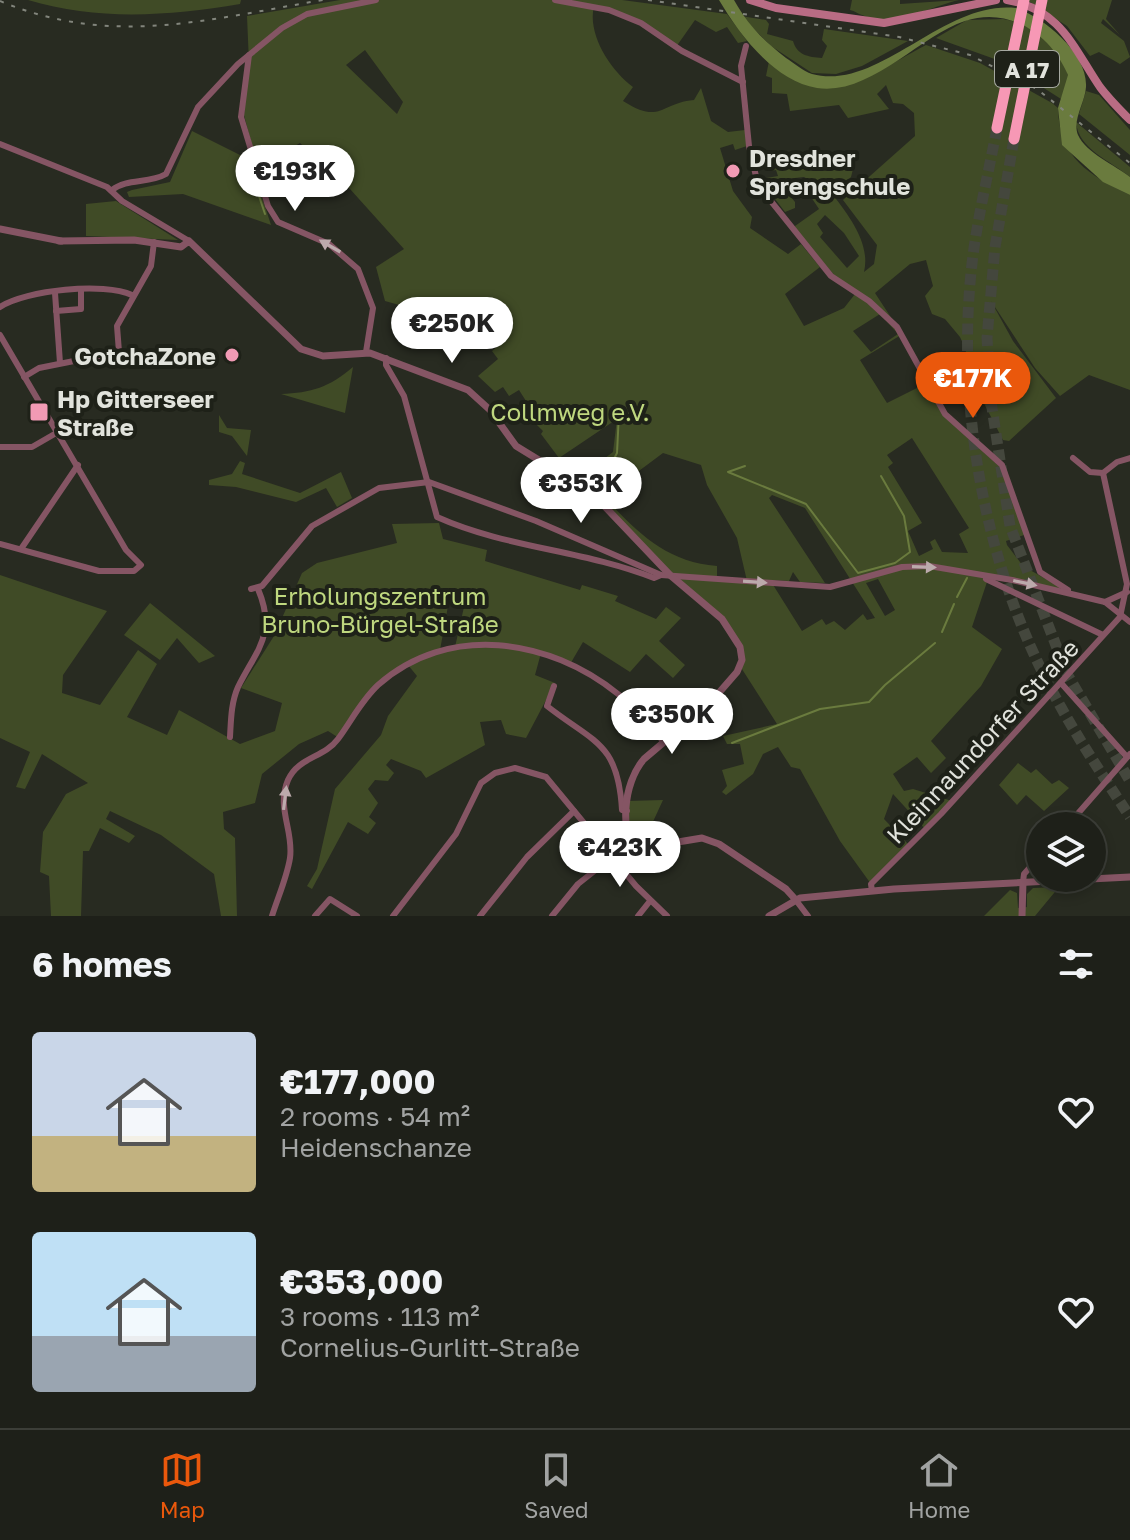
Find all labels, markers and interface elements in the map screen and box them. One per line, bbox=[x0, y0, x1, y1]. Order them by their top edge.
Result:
road number: A 17 bbox=[995, 51, 1059, 87]
place label: Dresdner Sprengschule bbox=[749, 143, 910, 200]
pin: €193K bbox=[239, 145, 351, 213]
text: €193K bbox=[254, 155, 336, 186]
marker: Dresdner Sprengschule bbox=[724, 162, 742, 180]
one-way arrow bbox=[319, 239, 341, 253]
pin: €250K bbox=[396, 297, 508, 365]
text: €250K bbox=[409, 307, 495, 338]
place label: GotchaZone bbox=[74, 341, 216, 370]
marker: GotchaZone bbox=[223, 346, 241, 364]
pin: €177K bbox=[917, 352, 1029, 420]
text: €177K bbox=[934, 362, 1012, 393]
place label: Hp Gitterseer Straße bbox=[57, 384, 214, 441]
park label: Collmweg e.V. bbox=[490, 397, 650, 426]
marker: Hp Gitterseer Straße bbox=[28, 401, 50, 423]
pin: €353K bbox=[525, 457, 637, 525]
text: €353K bbox=[539, 467, 623, 498]
one-way arrow bbox=[912, 561, 937, 574]
one-way arrow bbox=[743, 576, 768, 589]
one-way arrow bbox=[1013, 577, 1038, 589]
park label: Erholungszentrum Bruno-Bürgel-Straße bbox=[261, 581, 499, 638]
street label: Kleinnaundorfer Straße bbox=[880, 633, 1084, 849]
pin: €350K bbox=[616, 688, 728, 756]
text: €350K bbox=[629, 698, 715, 729]
one-way arrow bbox=[279, 785, 292, 810]
map controls bbox=[1026, 812, 1106, 892]
button: layers bbox=[1026, 812, 1106, 892]
pin: €423K bbox=[564, 821, 676, 889]
text: €423K bbox=[577, 831, 663, 862]
icon: filters bbox=[1054, 942, 1098, 986]
text: 6 homes bbox=[32, 944, 172, 984]
text: €177,000 bbox=[280, 1061, 436, 1101]
icon: home bbox=[96, 1064, 192, 1160]
icon: heart bbox=[1054, 1090, 1098, 1134]
text: 2 rooms · 54 m² bbox=[280, 1101, 470, 1132]
text: Heidenschanze bbox=[280, 1132, 472, 1163]
text: €353,000 bbox=[280, 1261, 443, 1301]
icon: home bbox=[96, 1264, 192, 1360]
icon: heart bbox=[1054, 1290, 1098, 1334]
text: 3 rooms · 113 m² bbox=[280, 1301, 480, 1332]
text: Cornelius-Gurlitt-Straße bbox=[280, 1332, 580, 1363]
tab: Map bbox=[160, 1448, 205, 1523]
tab: Saved bbox=[524, 1448, 588, 1523]
tab: Home bbox=[908, 1448, 970, 1523]

